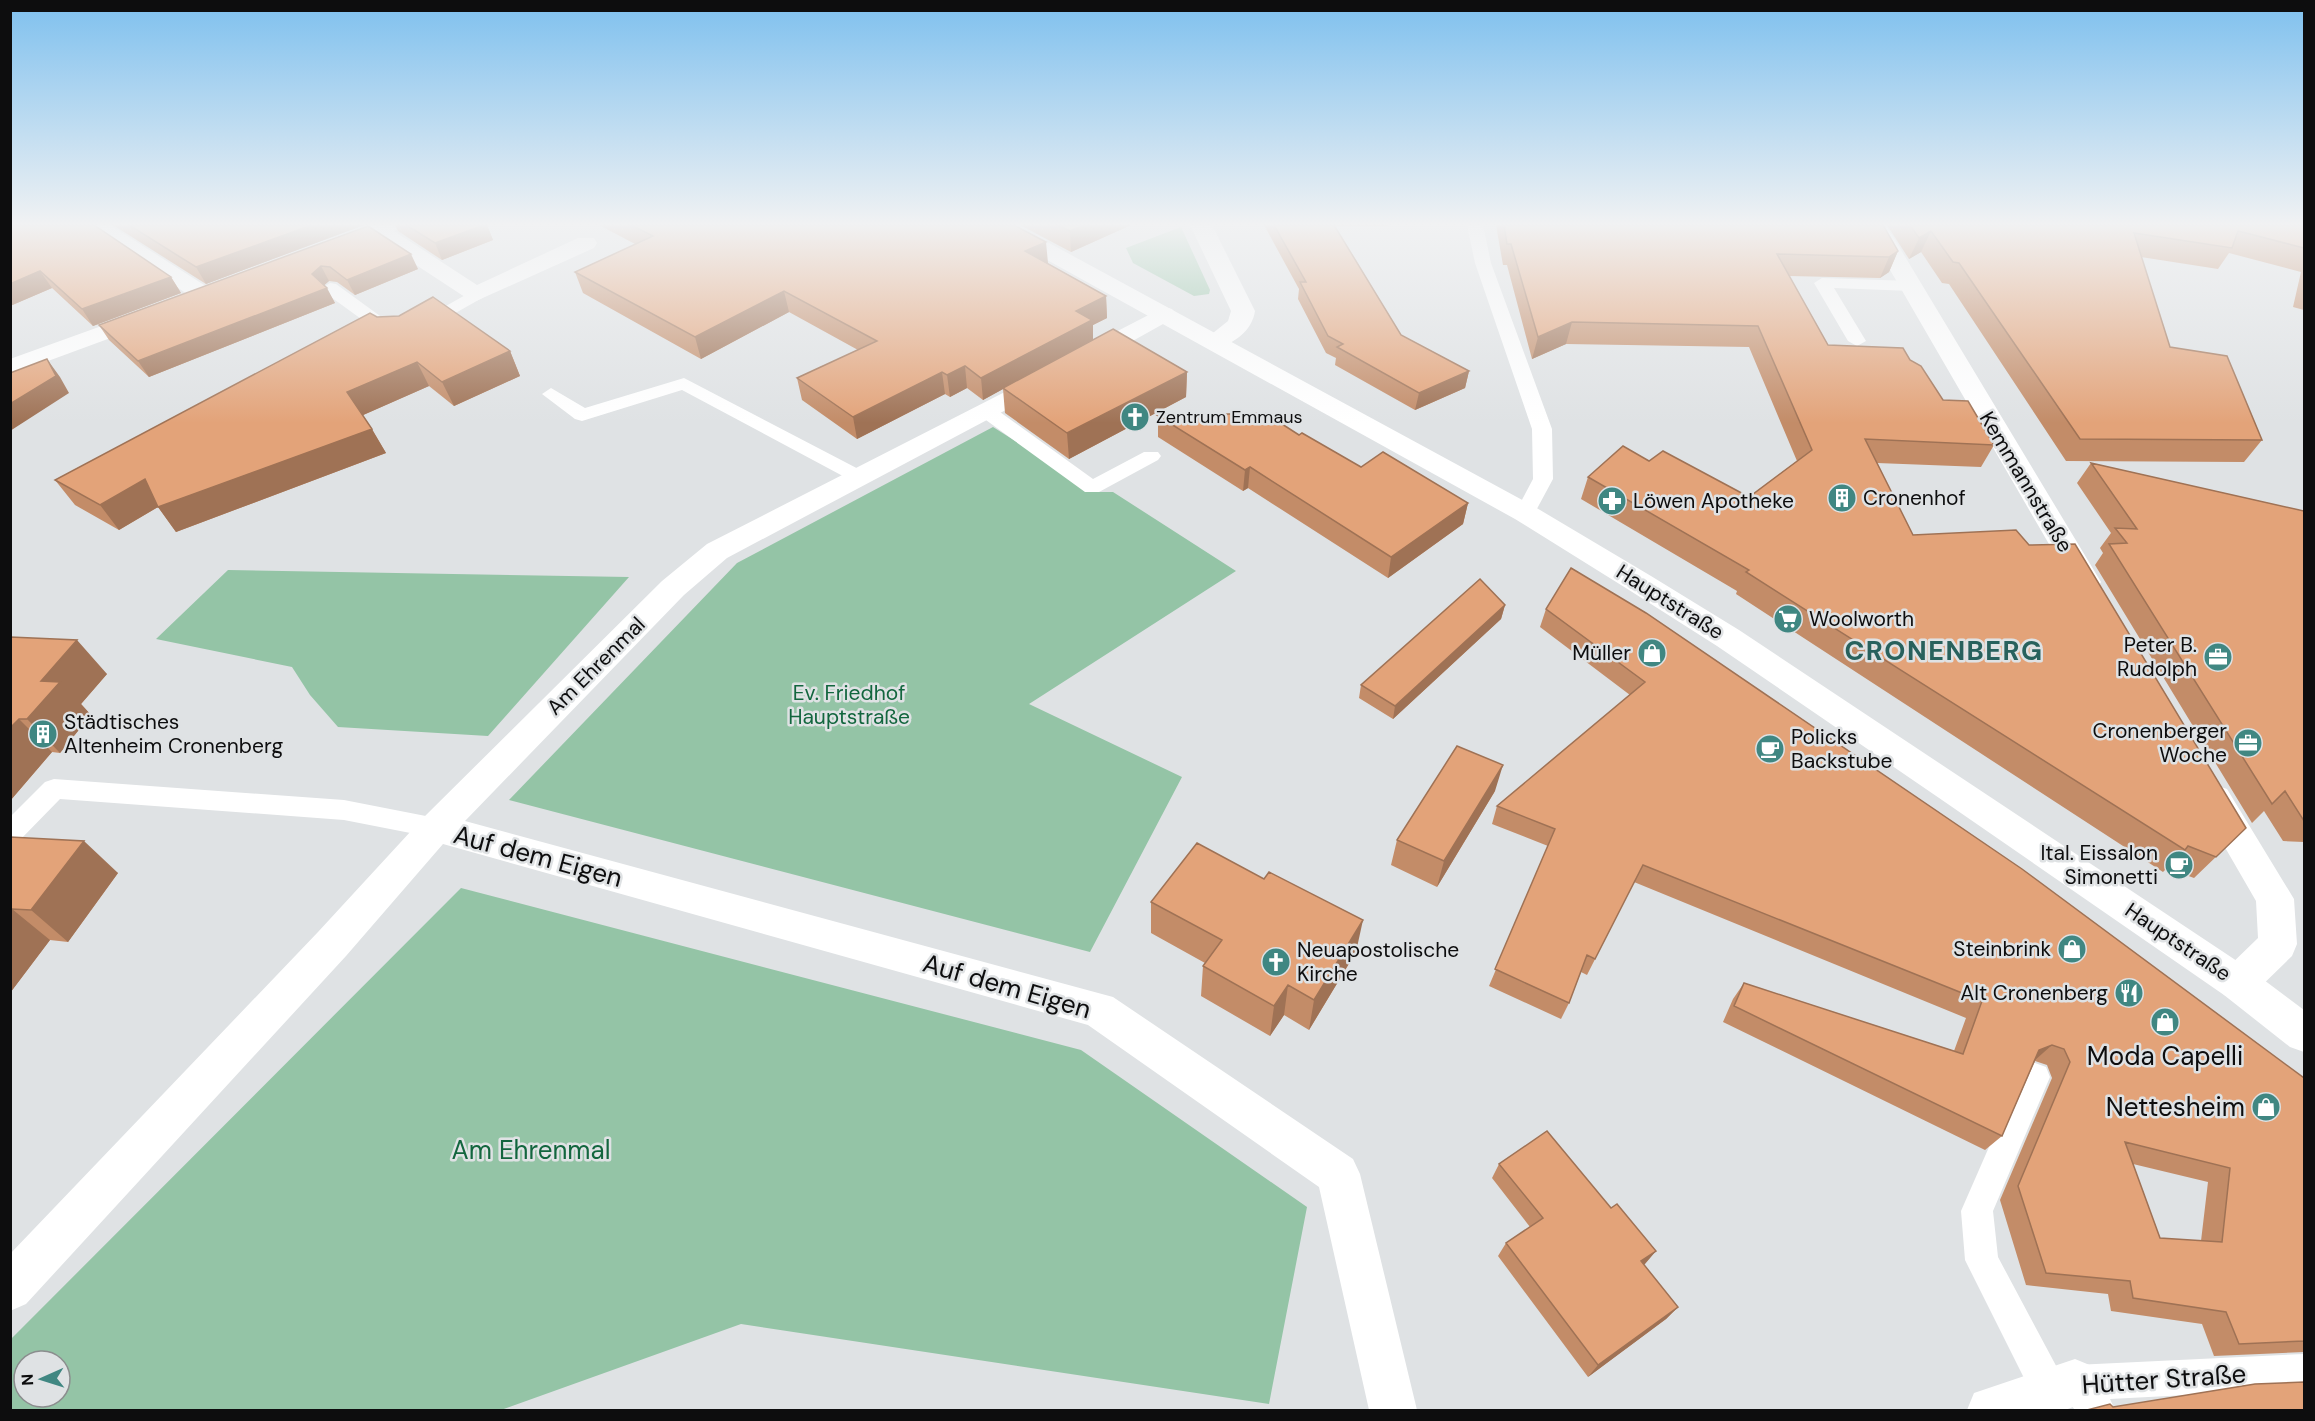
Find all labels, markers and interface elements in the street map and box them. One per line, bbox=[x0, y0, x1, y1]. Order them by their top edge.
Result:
church icon: Zentrum Emmaus bbox=[1119, 401, 1151, 433]
place label: Zentrum Emmaus bbox=[1156, 405, 1303, 429]
street label: Kemmannstraße bbox=[1973, 406, 2079, 558]
building icon: Cronenhof bbox=[1826, 482, 1858, 514]
place label: Cronenhof bbox=[1863, 484, 1966, 512]
pharmacy icon: Löwen Apotheke bbox=[1596, 485, 1628, 517]
place label: Löwen Apotheke bbox=[1633, 487, 1794, 515]
street label: Hauptstraße bbox=[1611, 558, 1729, 646]
supermarket icon: Woolworth bbox=[1772, 603, 1804, 635]
place label: Woolworth bbox=[1809, 605, 1914, 633]
street label: Am Ehrenmal bbox=[541, 611, 651, 721]
place label: Peter B. Rudolph bbox=[2117, 631, 2197, 683]
district label: CRONENBERG bbox=[1844, 633, 2044, 668]
shop icon: Müller bbox=[1636, 637, 1668, 669]
place label: Müller bbox=[1572, 639, 1631, 667]
office icon: Peter B. Rudolph bbox=[2202, 641, 2234, 673]
park label: Ev. Friedhof Hauptstraße bbox=[788, 679, 910, 731]
place label: Städtisches Altenheim Cronenberg bbox=[64, 708, 283, 760]
place label: Cronenberger Woche bbox=[2092, 717, 2227, 769]
building icon: Städtisches Altenheim Cronenberg bbox=[27, 718, 59, 750]
place label: Policks Backstube bbox=[1791, 723, 1893, 775]
office icon: Cronenberger Woche bbox=[2232, 727, 2264, 759]
cafe icon: Policks Backstube bbox=[1754, 733, 1786, 765]
street label: Auf dem Eigen bbox=[450, 817, 626, 895]
place label: Ital. Eissalon Simonetti bbox=[2040, 839, 2158, 891]
cafe icon: Ital. Eissalon Simonetti bbox=[2163, 849, 2195, 881]
street label: Hauptstraße bbox=[2120, 896, 2236, 988]
shop icon: Steinbrink bbox=[2056, 933, 2088, 965]
place label: Steinbrink bbox=[1953, 935, 2051, 963]
place label: Neuapostolische Kirche bbox=[1297, 936, 1459, 988]
street label: Auf dem Eigen bbox=[919, 946, 1095, 1026]
church icon: Neuapostolische Kirche bbox=[1260, 946, 1292, 978]
restaurant icon: Alt Cronenberg bbox=[2113, 977, 2145, 1009]
place label: Alt Cronenberg bbox=[1960, 979, 2108, 1007]
shop icon: Moda Capelli bbox=[2149, 1006, 2181, 1038]
place label: Moda Capelli bbox=[2087, 1039, 2243, 1073]
place label: Nettesheim bbox=[2106, 1090, 2245, 1124]
shop icon: Nettesheim bbox=[2250, 1091, 2282, 1123]
park label: Am Ehrenmal bbox=[452, 1133, 610, 1167]
north arrow bbox=[12, 1349, 72, 1409]
street label: Hütter Straße bbox=[2081, 1356, 2247, 1402]
text: N bbox=[17, 1373, 38, 1386]

